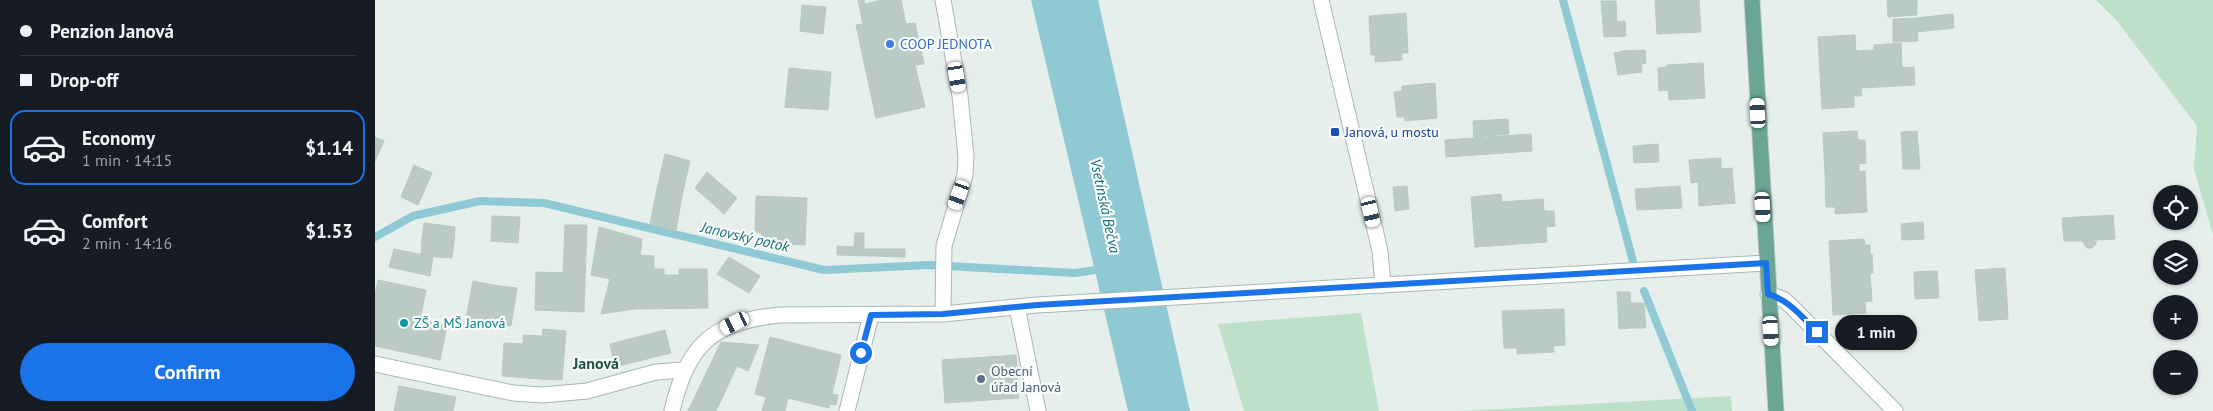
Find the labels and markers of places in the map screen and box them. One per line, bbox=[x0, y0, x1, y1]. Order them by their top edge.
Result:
place label: COOP JEDNOTA bbox=[900, 35, 993, 53]
marker: COOP JEDNOTA bbox=[884, 38, 896, 50]
place label: Janová, u mostu bbox=[1344, 123, 1439, 141]
marker: Janová, u mostu bbox=[1329, 126, 1341, 138]
place label: ZŠ a MŠ Janová bbox=[414, 314, 505, 332]
marker: ZŠ a MŠ Janová bbox=[398, 317, 410, 329]
place label: Obecní úřad Janová bbox=[991, 362, 1061, 396]
marker: Obecní úřad Janová bbox=[975, 373, 987, 385]

